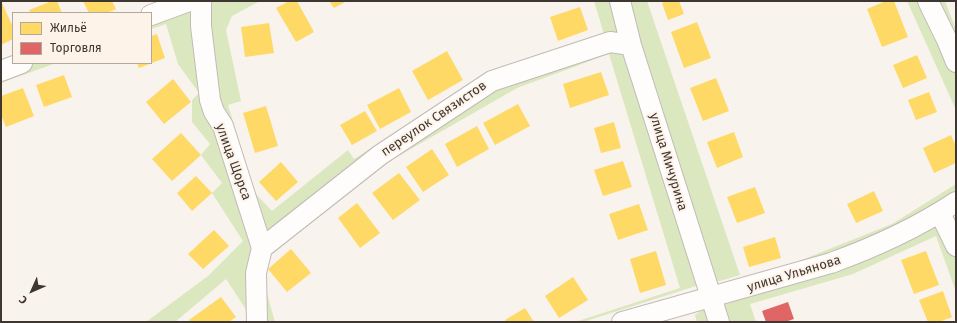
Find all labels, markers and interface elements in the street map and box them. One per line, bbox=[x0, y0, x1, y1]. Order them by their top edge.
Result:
legend bbox=[12, 12, 152, 64]
text: Жильё bbox=[50, 21, 87, 35]
text: Торговля bbox=[50, 41, 102, 55]
street label: переулок Связистов bbox=[378, 78, 490, 160]
street label: улица Мичурина bbox=[646, 111, 690, 213]
street label: улица Щорса bbox=[212, 122, 254, 202]
street label: улица Ульянова bbox=[745, 252, 843, 296]
north arrow bbox=[12, 271, 52, 311]
text: С bbox=[16, 293, 30, 307]

